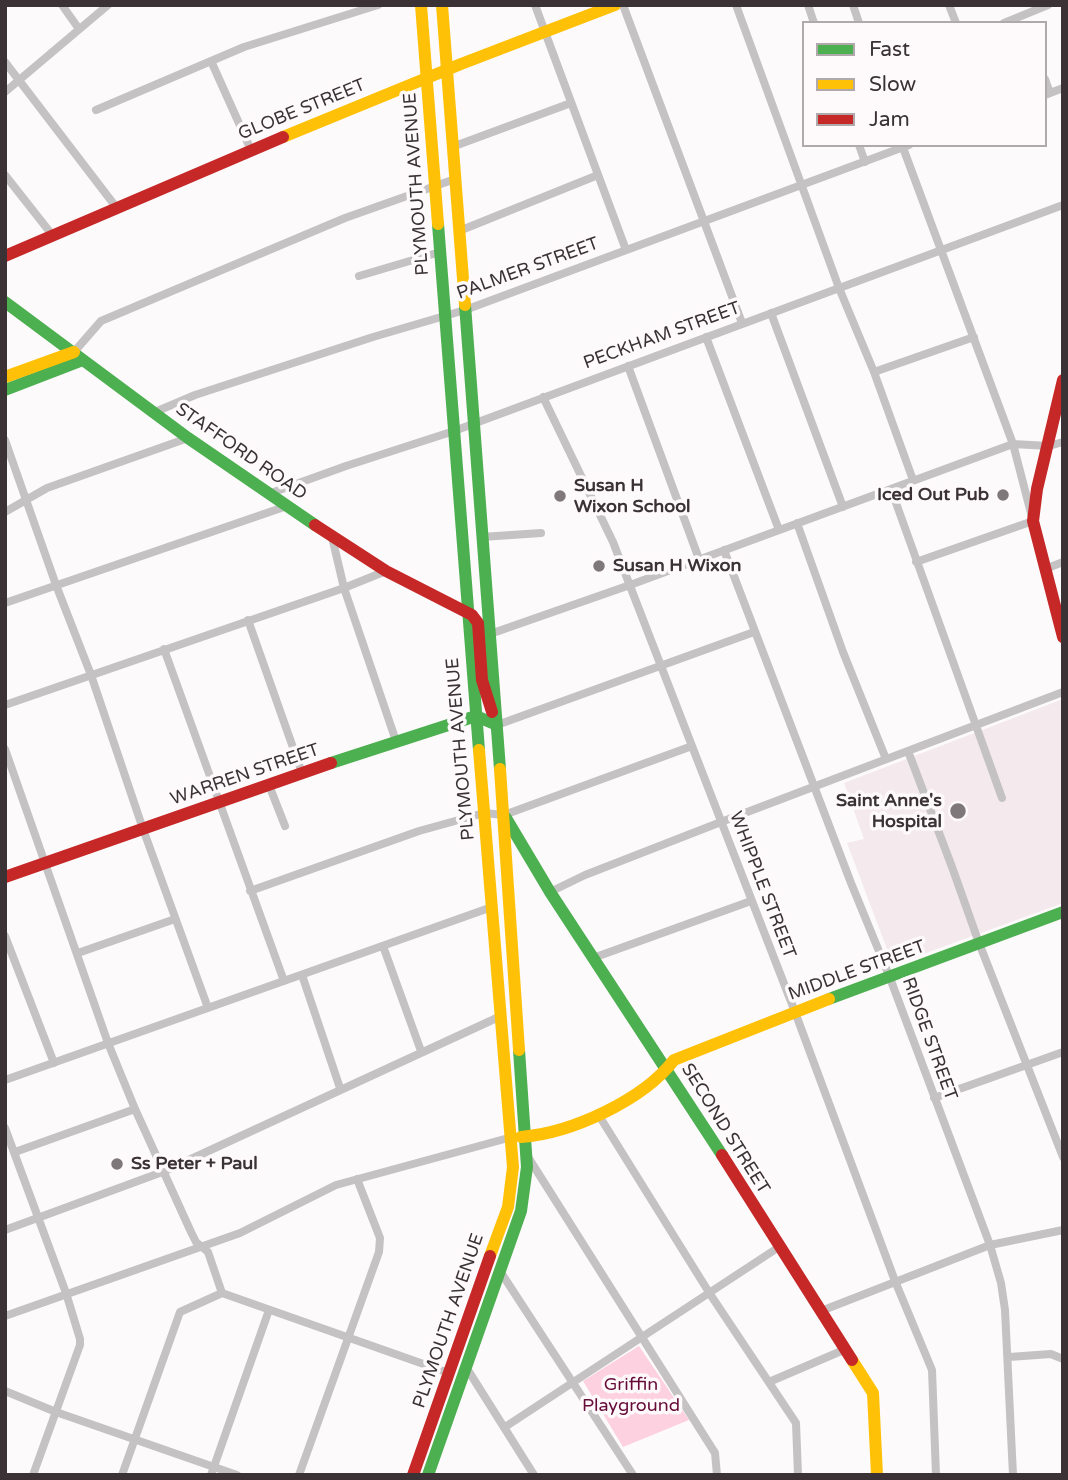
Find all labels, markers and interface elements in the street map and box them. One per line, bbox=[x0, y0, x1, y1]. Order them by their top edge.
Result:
legend bbox=[802, 21, 1047, 147]
text: Fast bbox=[869, 37, 910, 62]
text: Slow bbox=[869, 72, 916, 97]
street label: GLOBE STREET bbox=[235, 75, 369, 145]
street label: PLYMOUTH AVENUE bbox=[400, 92, 434, 276]
text: Jam bbox=[869, 107, 910, 132]
street label: PALMER STREET bbox=[454, 233, 602, 305]
street label: PECKHAM STREET bbox=[581, 298, 743, 374]
street label: STAFFORD ROAD bbox=[171, 399, 311, 505]
place label: Susan H Wixon School bbox=[574, 475, 691, 518]
place label: Iced Out Pub bbox=[877, 484, 989, 506]
marker: Iced Out Pub bbox=[995, 487, 1011, 503]
marker: Susan H Wixon School bbox=[552, 488, 568, 504]
place label: Susan H Wixon bbox=[613, 555, 741, 577]
marker: Susan H Wixon bbox=[591, 558, 607, 574]
street label: PLYMOUTH AVENUE bbox=[442, 657, 480, 841]
street label: WARREN STREET bbox=[168, 739, 322, 811]
place label: Saint Anne's Hospital bbox=[836, 790, 942, 832]
marker: Saint Anne's Hospital bbox=[948, 801, 968, 821]
street label: WHIPPLE STREET bbox=[724, 808, 800, 962]
street label: MIDDLE STREET bbox=[786, 936, 928, 1006]
street label: RIDGE STREET bbox=[897, 975, 961, 1103]
street label: SECOND STREET bbox=[676, 1060, 774, 1198]
place label: Ss Peter + Paul bbox=[131, 1153, 258, 1175]
marker: Ss Peter + Paul bbox=[109, 1156, 125, 1172]
street label: PLYMOUTH AVENUE bbox=[409, 1231, 489, 1411]
park label: Griffin Playground bbox=[582, 1374, 680, 1416]

